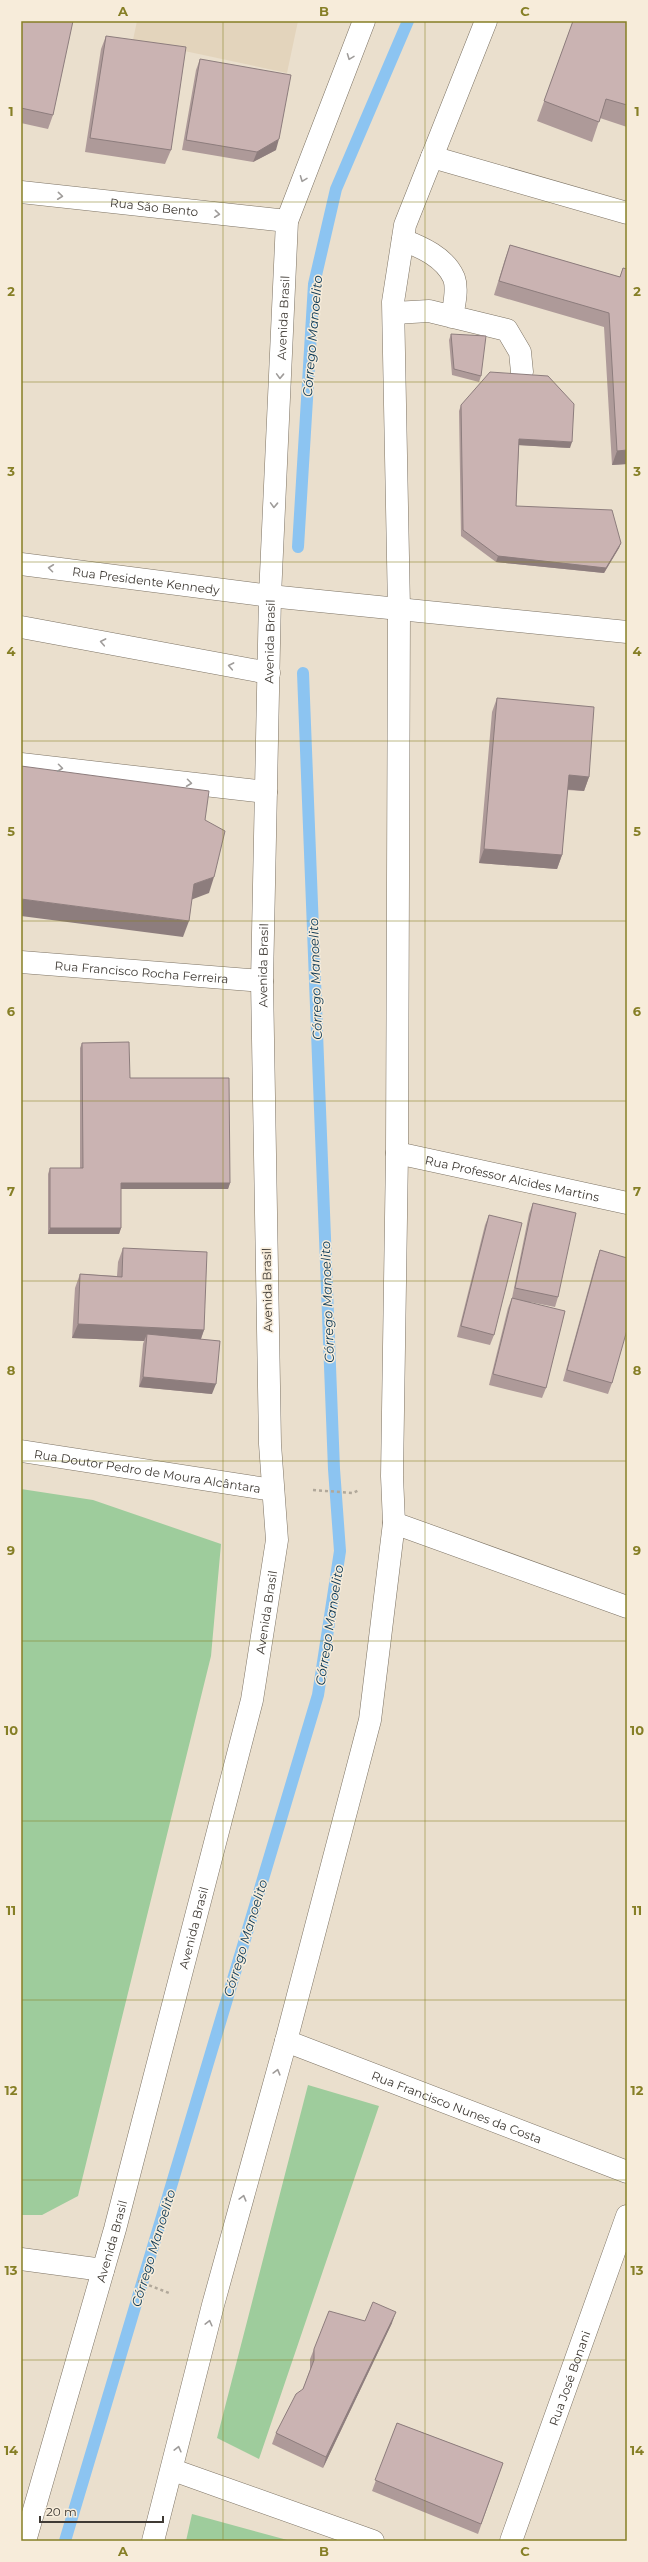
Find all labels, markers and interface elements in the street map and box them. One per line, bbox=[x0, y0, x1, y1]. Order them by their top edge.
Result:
text: A bbox=[117, 3, 129, 19]
text: B bbox=[319, 3, 329, 19]
text: C bbox=[520, 3, 530, 19]
one-way arrow bbox=[346, 54, 354, 61]
text: 1 bbox=[8, 103, 14, 119]
text: 1 bbox=[634, 103, 640, 119]
one-way arrow bbox=[300, 175, 308, 182]
one-way arrow bbox=[57, 191, 63, 200]
street label: Rua São Bento bbox=[109, 194, 199, 219]
one-way arrow bbox=[214, 209, 220, 218]
street label: Avenida Brasil bbox=[273, 275, 292, 360]
water label: Córrego Manoelito bbox=[299, 275, 325, 397]
text: 2 bbox=[7, 283, 15, 299]
text: 2 bbox=[633, 283, 641, 299]
one-way arrow bbox=[276, 373, 284, 379]
text: 3 bbox=[6, 463, 15, 479]
text: 3 bbox=[632, 463, 641, 479]
one-way arrow bbox=[270, 502, 279, 508]
street label: Rua Presidente Kennedy bbox=[71, 563, 221, 597]
one-way arrow bbox=[48, 564, 54, 573]
street label: Avenida Brasil bbox=[261, 599, 277, 684]
one-way arrow bbox=[100, 638, 106, 646]
text: 4 bbox=[7, 643, 16, 659]
text: 4 bbox=[633, 643, 642, 659]
one-way arrow bbox=[227, 662, 234, 670]
one-way arrow bbox=[57, 764, 63, 773]
one-way arrow bbox=[186, 779, 192, 788]
text: 5 bbox=[7, 823, 15, 839]
text: 5 bbox=[633, 823, 641, 839]
water label: Córrego Manoelito bbox=[305, 918, 325, 1040]
street label: Avenida Brasil bbox=[254, 923, 271, 1008]
street label: Rua Francisco Rocha Ferreira bbox=[54, 957, 229, 986]
text: 6 bbox=[7, 1003, 16, 1019]
text: 6 bbox=[633, 1003, 642, 1019]
street label: Rua Professor Alcides Martins bbox=[424, 1152, 601, 1204]
text: 7 bbox=[7, 1183, 15, 1199]
text: 7 bbox=[633, 1183, 641, 1199]
water label: Córrego Manoelito bbox=[317, 1241, 337, 1363]
street label: Avenida Brasil bbox=[259, 1248, 275, 1332]
text: 8 bbox=[7, 1362, 16, 1378]
text: 8 bbox=[633, 1362, 642, 1378]
street label: Rua Doutor Pedro de Moura Alcântara bbox=[33, 1446, 262, 1496]
text: 9 bbox=[7, 1542, 15, 1558]
text: 9 bbox=[633, 1542, 641, 1558]
water label: Córrego Manoelito bbox=[312, 1564, 346, 1686]
street label: Avenida Brasil bbox=[252, 1569, 280, 1655]
text: 10 bbox=[4, 1722, 18, 1738]
text: 10 bbox=[630, 1722, 644, 1738]
water label: Córrego Manoelito bbox=[220, 1877, 270, 1999]
street label: Avenida Brasil bbox=[175, 1885, 211, 1970]
text: 11 bbox=[6, 1902, 16, 1918]
text: 11 bbox=[632, 1902, 642, 1918]
street label: Rua Francisco Nunes da Costa bbox=[370, 2067, 544, 2146]
one-way arrow bbox=[272, 2069, 281, 2076]
text: 12 bbox=[5, 2082, 18, 2098]
text: 12 bbox=[631, 2082, 644, 2098]
water label: Córrego Manoelito bbox=[128, 2187, 178, 2309]
one-way arrow bbox=[238, 2194, 247, 2201]
street label: Avenida Brasil bbox=[93, 2199, 130, 2284]
text: 13 bbox=[5, 2262, 18, 2278]
text: 13 bbox=[631, 2262, 644, 2278]
one-way arrow bbox=[204, 2320, 213, 2327]
street label: Rua José Bonani bbox=[545, 2328, 593, 2428]
text: 14 bbox=[4, 2442, 18, 2458]
text: 14 bbox=[630, 2442, 644, 2458]
one-way arrow bbox=[174, 2446, 182, 2453]
scale bar bbox=[40, 2498, 163, 2524]
text: 20 m bbox=[46, 2504, 77, 2519]
text: A bbox=[117, 2543, 129, 2559]
text: B bbox=[319, 2543, 329, 2559]
text: C bbox=[520, 2543, 530, 2559]

